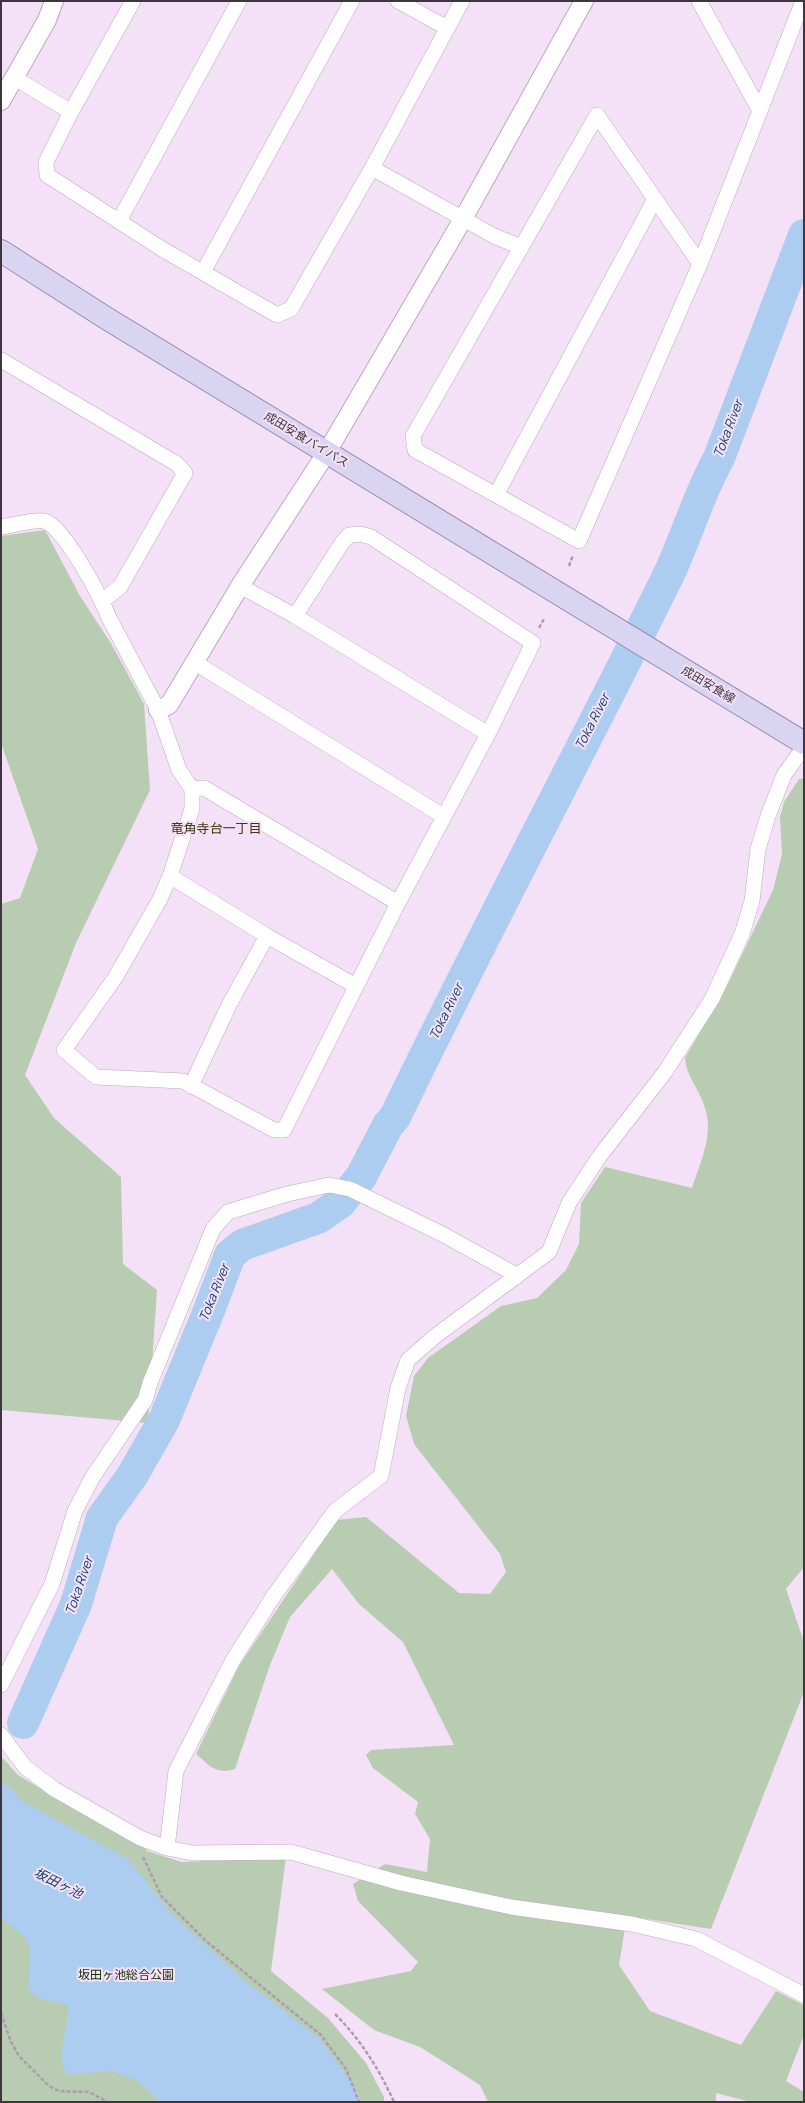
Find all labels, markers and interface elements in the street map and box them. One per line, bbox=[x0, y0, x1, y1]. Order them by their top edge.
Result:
water label: Toka River bbox=[711, 398, 747, 460]
street label: 成田安食バイパス bbox=[261, 409, 351, 471]
street label: 成田安食線 bbox=[679, 663, 737, 707]
water label: Toka River bbox=[572, 691, 614, 753]
district label: 竜角寺台一丁目 bbox=[171, 821, 261, 837]
water label: Toka River bbox=[427, 981, 467, 1043]
water label: Toka River bbox=[196, 1262, 234, 1324]
water label: Toka River bbox=[63, 1555, 97, 1617]
water label: 坂田ヶ池 bbox=[31, 1866, 85, 1902]
park label: 坂田ヶ池総合公園 bbox=[78, 1969, 174, 1983]

